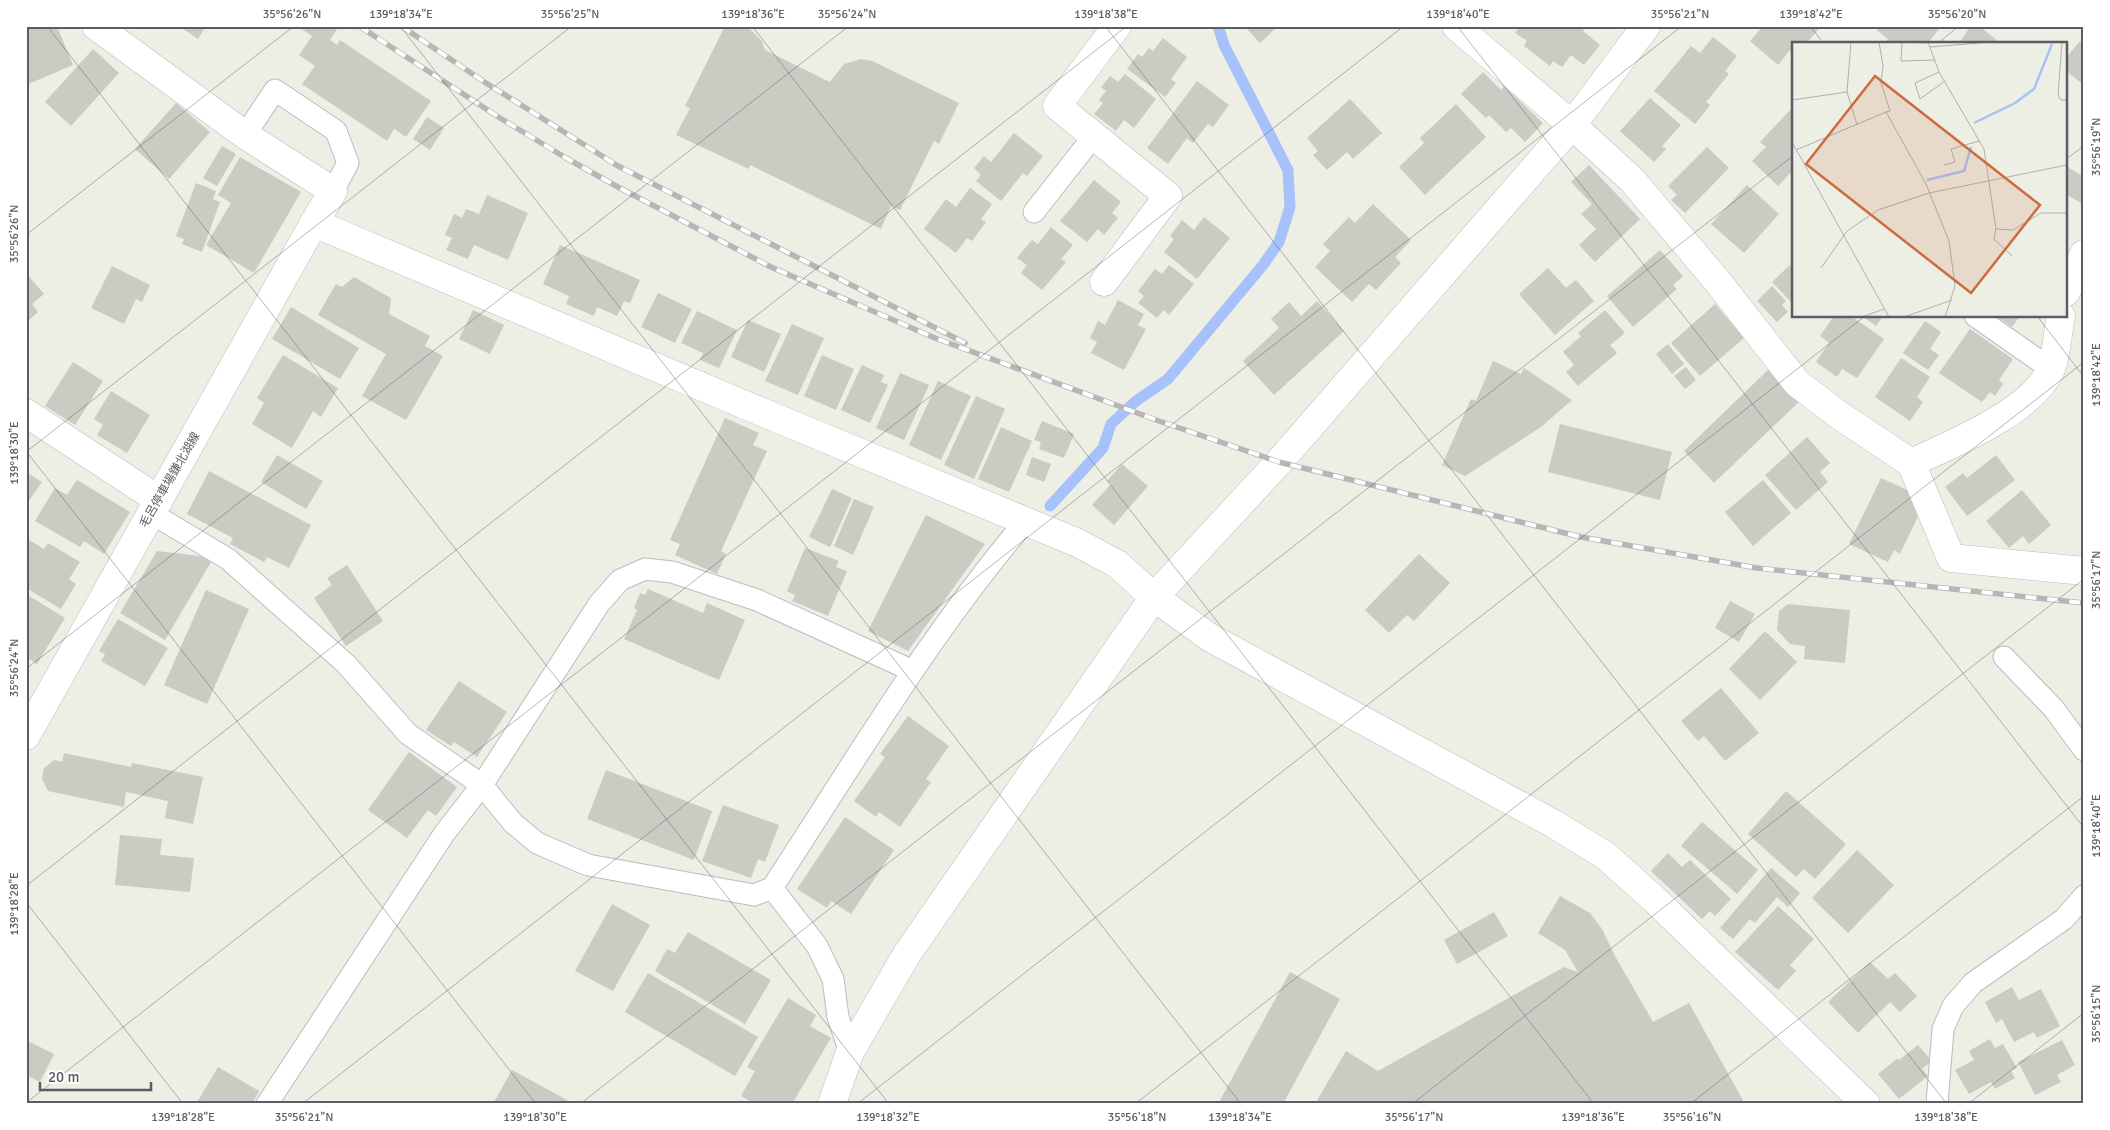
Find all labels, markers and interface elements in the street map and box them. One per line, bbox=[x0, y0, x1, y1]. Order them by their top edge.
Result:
text: 35°56'26"N bbox=[263, 7, 321, 22]
text: 139°18'34"E bbox=[369, 7, 433, 22]
text: 35°56'25"N bbox=[541, 7, 599, 22]
text: 139°18'36"E bbox=[721, 7, 785, 22]
text: 35°56'24"N bbox=[818, 7, 876, 22]
text: 139°18'38"E bbox=[1074, 7, 1138, 22]
text: 139°18'40"E bbox=[1426, 7, 1490, 22]
text: 35°56'21"N bbox=[1651, 7, 1709, 22]
text: 139°18'42"E bbox=[1779, 7, 1843, 22]
text: 35°56'20"N bbox=[1928, 7, 1986, 22]
inset map bbox=[1792, 42, 2068, 318]
text: 35°56'19"N bbox=[2089, 118, 2104, 176]
text: 35°56'26"N bbox=[7, 205, 22, 263]
text: 139°18'42"E bbox=[2089, 343, 2104, 407]
text: 139°18'30"E bbox=[7, 421, 22, 485]
street label: 毛呂停車場鎌北湖線 bbox=[137, 429, 203, 531]
text: 35°56'17"N bbox=[2089, 551, 2104, 609]
text: 35°56'24"N bbox=[7, 639, 22, 697]
text: 139°18'40"E bbox=[2089, 794, 2104, 858]
text: 139°18'28"E bbox=[7, 872, 22, 936]
text: 35°56'15"N bbox=[2089, 985, 2104, 1043]
scale bar bbox=[40, 1060, 151, 1092]
text: 20 m bbox=[48, 1068, 79, 1086]
text: 139°18'28"E bbox=[151, 1110, 215, 1125]
text: 35°56'21"N bbox=[275, 1110, 333, 1125]
text: 139°18'30"E bbox=[503, 1110, 567, 1125]
text: 139°18'32"E bbox=[856, 1110, 920, 1125]
text: 35°56'18"N bbox=[1108, 1110, 1166, 1125]
text: 139°18'34"E bbox=[1208, 1110, 1272, 1125]
text: 35°56'17"N bbox=[1385, 1110, 1443, 1125]
text: 139°18'36"E bbox=[1561, 1110, 1625, 1125]
text: 35°56'16"N bbox=[1663, 1110, 1721, 1125]
text: 139°18'38"E bbox=[1914, 1110, 1978, 1125]

